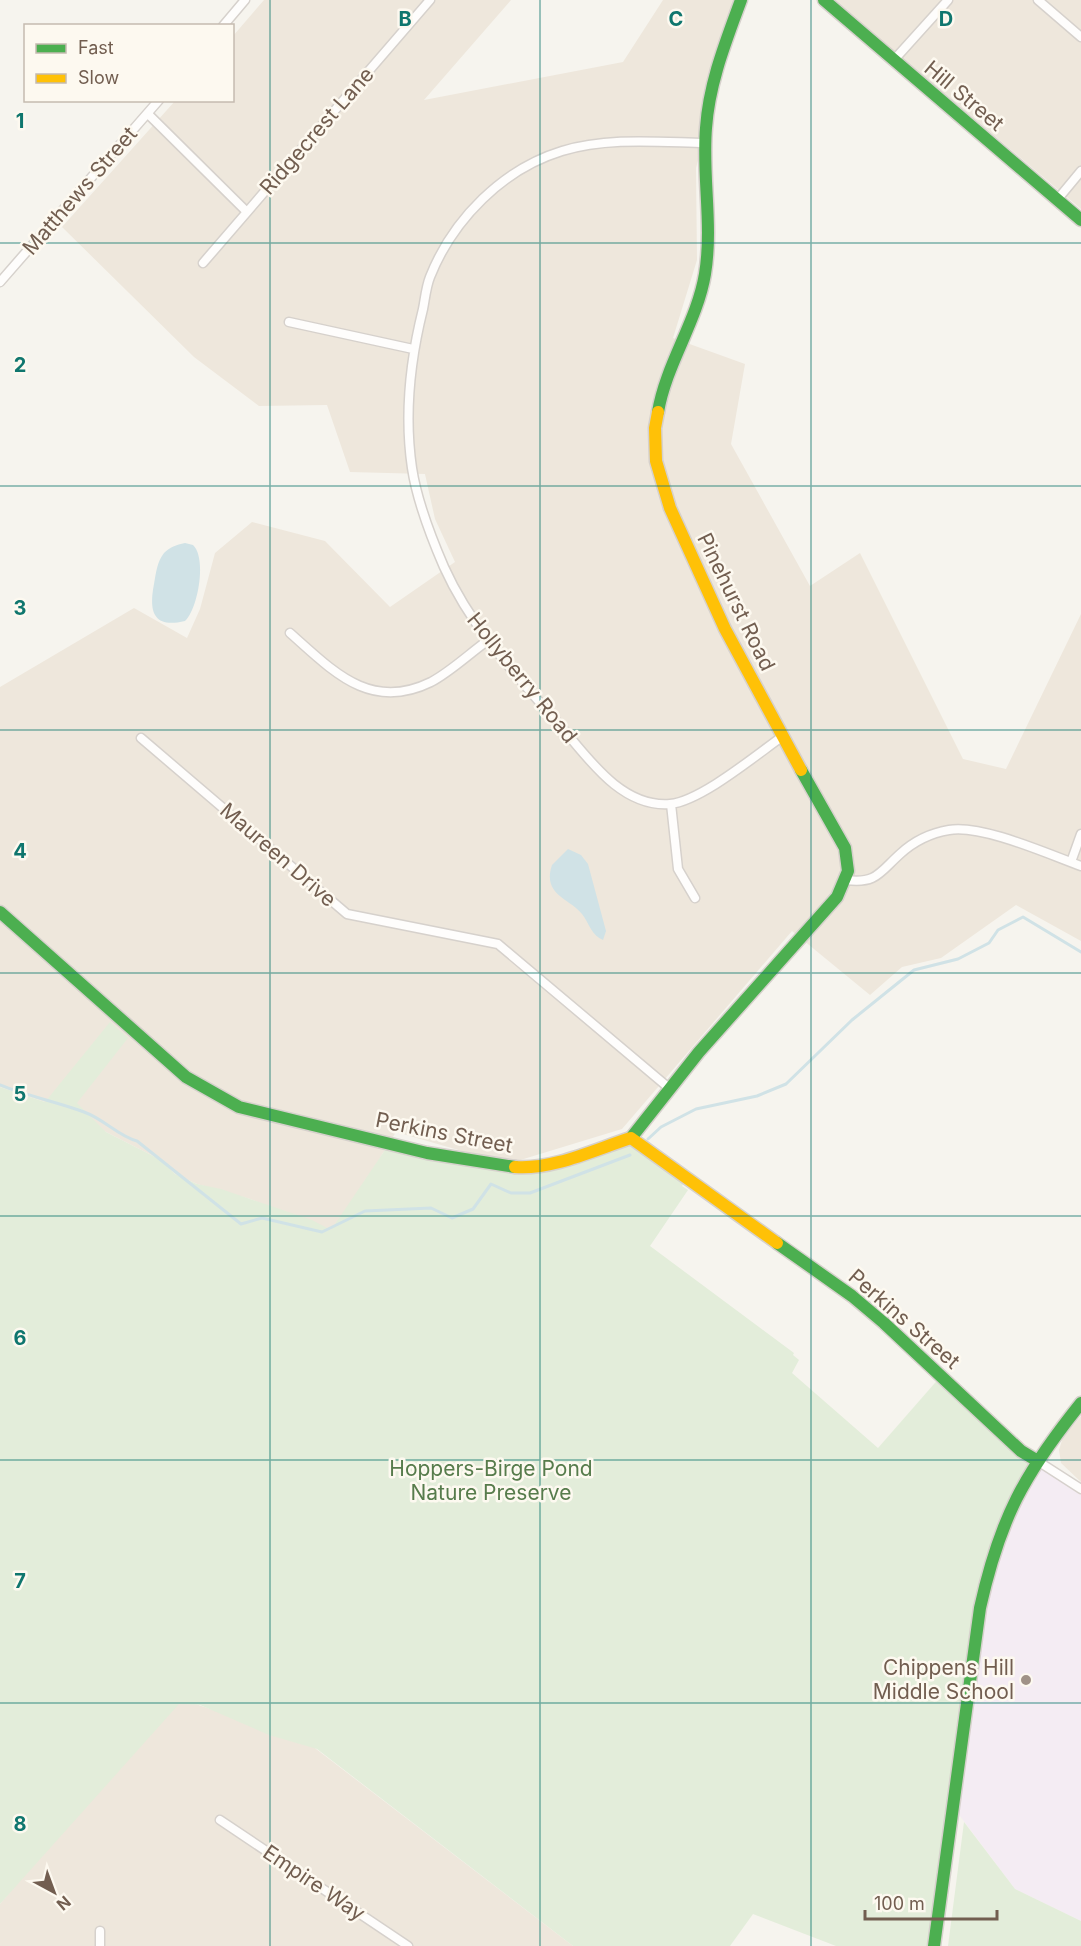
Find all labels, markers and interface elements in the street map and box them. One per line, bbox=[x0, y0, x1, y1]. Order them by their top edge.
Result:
text: B bbox=[398, 7, 412, 31]
text: C bbox=[669, 7, 683, 31]
text: D bbox=[939, 7, 953, 31]
legend bbox=[24, 24, 234, 102]
text: Fast bbox=[78, 37, 114, 58]
street label: Hill Street bbox=[920, 55, 1009, 136]
street label: Ridgecrest Lane bbox=[255, 62, 379, 199]
text: Slow bbox=[78, 67, 119, 88]
text: 1 bbox=[16, 109, 24, 133]
street label: Matthews Street bbox=[17, 121, 142, 260]
text: 2 bbox=[14, 353, 26, 377]
street label: Pinehurst Road bbox=[692, 529, 781, 675]
text: 3 bbox=[14, 596, 26, 620]
street label: Hollyberry Road bbox=[462, 608, 583, 748]
street label: Maureen Drive bbox=[215, 797, 341, 912]
text: 4 bbox=[13, 839, 27, 863]
text: 5 bbox=[14, 1082, 26, 1106]
street label: Perkins Street bbox=[373, 1107, 515, 1158]
street label: Perkins Street bbox=[844, 1264, 965, 1374]
text: 6 bbox=[14, 1326, 27, 1350]
park label: Hoppers-Birge Pond Nature Preserve bbox=[389, 1456, 593, 1505]
text: 7 bbox=[14, 1569, 26, 1593]
place label: Chippens Hill Middle School bbox=[873, 1655, 1014, 1704]
marker: Chippens Hill Middle School bbox=[1019, 1673, 1033, 1687]
text: 8 bbox=[13, 1812, 27, 1836]
street label: Empire Way bbox=[259, 1839, 370, 1926]
north arrow bbox=[24, 1862, 84, 1922]
scale bar bbox=[865, 1883, 997, 1921]
text: N bbox=[53, 1892, 75, 1915]
text: 100 m bbox=[874, 1893, 925, 1914]

